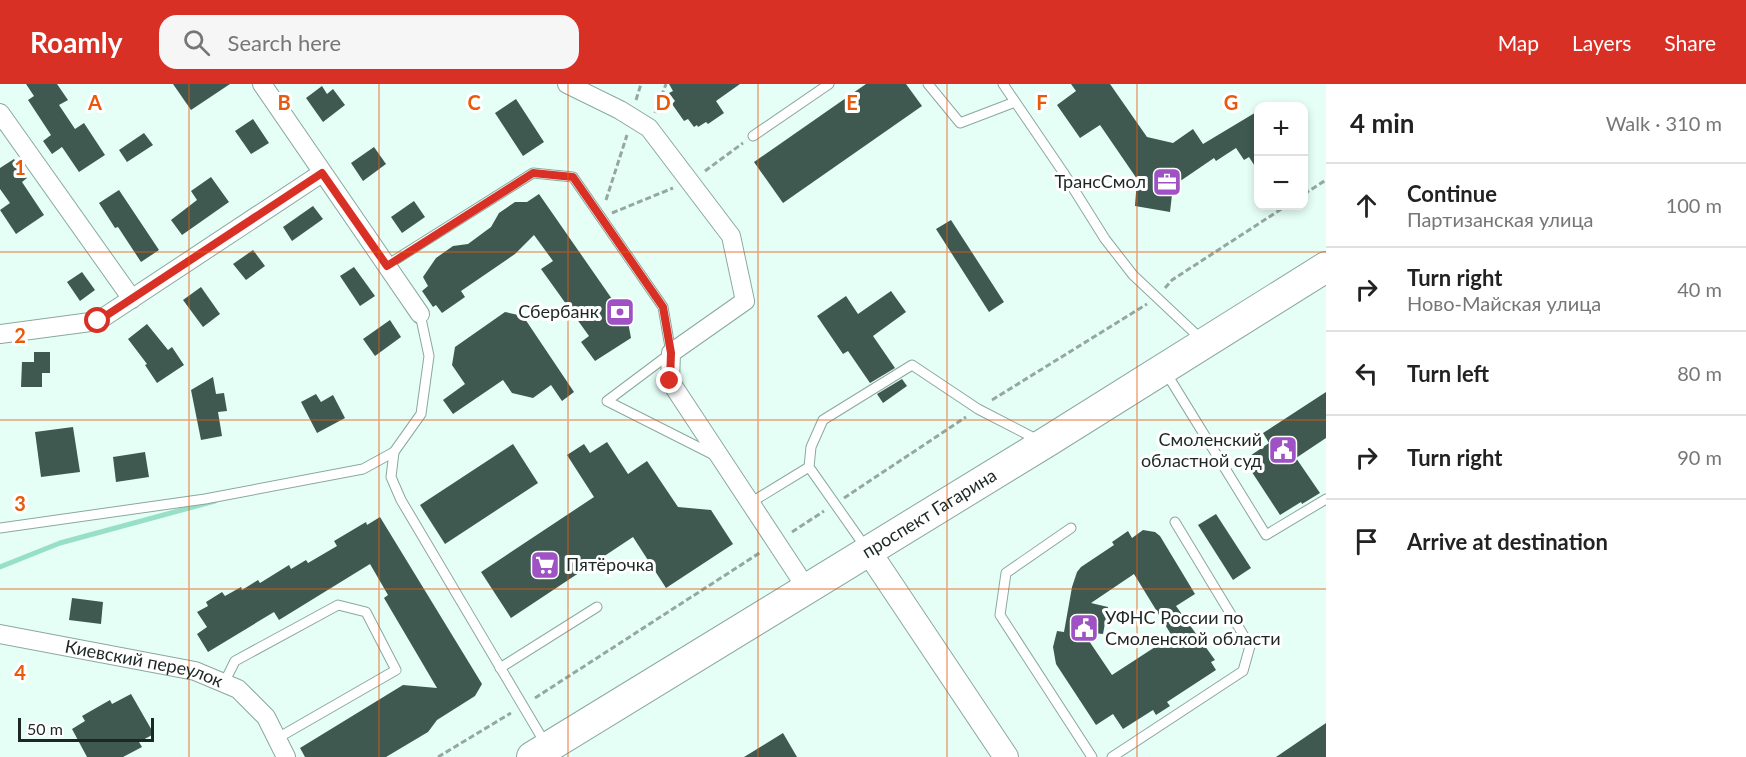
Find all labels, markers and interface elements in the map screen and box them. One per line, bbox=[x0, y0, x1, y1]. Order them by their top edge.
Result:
search box bbox=[159, 15, 579, 69]
text: Roamly bbox=[30, 25, 123, 59]
icon: search bbox=[180, 26, 213, 59]
text: Search here bbox=[228, 29, 341, 56]
text: Map bbox=[1498, 30, 1539, 55]
text: Layers bbox=[1572, 30, 1631, 55]
text: Share bbox=[1664, 30, 1716, 55]
text: A bbox=[87, 90, 102, 114]
text: B bbox=[277, 90, 291, 114]
text: C bbox=[467, 90, 481, 114]
text: D bbox=[655, 90, 671, 114]
text: E bbox=[846, 90, 858, 114]
text: F bbox=[1036, 90, 1048, 114]
text: G bbox=[1224, 90, 1238, 114]
map controls bbox=[1254, 102, 1308, 210]
button: + bbox=[1254, 102, 1308, 156]
text: 4 min bbox=[1350, 107, 1414, 139]
text: Walk · 310 m bbox=[1606, 111, 1722, 135]
text: 1 bbox=[14, 155, 26, 179]
button: − bbox=[1254, 156, 1308, 210]
office icon: ТрансСмол bbox=[1151, 166, 1183, 198]
place label: ТрансСмол bbox=[1054, 170, 1146, 192]
text: Continue bbox=[1407, 180, 1497, 207]
icon: ahead bbox=[1350, 189, 1383, 222]
text: 100 m bbox=[1666, 193, 1722, 217]
text: Партизанская улица bbox=[1407, 207, 1594, 231]
text: Turn right bbox=[1407, 264, 1502, 291]
icon: right bbox=[1350, 273, 1383, 306]
text: 40 m bbox=[1677, 277, 1722, 301]
text: Ново-Майская улица bbox=[1407, 291, 1601, 315]
bank icon: Сбербанк bbox=[604, 296, 636, 328]
place label: Сбербанк bbox=[518, 300, 600, 322]
route start bbox=[84, 307, 110, 333]
text: 2 bbox=[14, 323, 26, 347]
icon: left bbox=[1350, 357, 1383, 390]
text: Turn left bbox=[1407, 360, 1489, 387]
text: 80 m bbox=[1677, 361, 1722, 385]
route end bbox=[656, 367, 682, 393]
place label: Смоленский областной суд bbox=[1141, 428, 1262, 471]
public building icon: Смоленский областной суд bbox=[1267, 434, 1299, 466]
icon: right bbox=[1350, 441, 1383, 474]
text: Turn right bbox=[1407, 444, 1502, 471]
text: 90 m bbox=[1677, 445, 1722, 469]
street label: проспект Гагарина bbox=[858, 463, 1000, 562]
text: 3 bbox=[14, 491, 26, 515]
icon: arrive bbox=[1350, 525, 1383, 558]
text: Arrive at destination bbox=[1407, 528, 1608, 555]
supermarket icon: Пятёрочка bbox=[529, 549, 561, 581]
place label: Пятёрочка bbox=[566, 553, 654, 575]
place label: УФНС России по Смоленской области bbox=[1105, 606, 1281, 649]
public building icon: УФНС России по Смоленской области bbox=[1068, 612, 1100, 644]
street label: Киевский переулок bbox=[63, 635, 227, 692]
text: 4 bbox=[14, 660, 26, 684]
scale bar bbox=[18, 715, 154, 742]
text: 50 m bbox=[27, 719, 63, 738]

